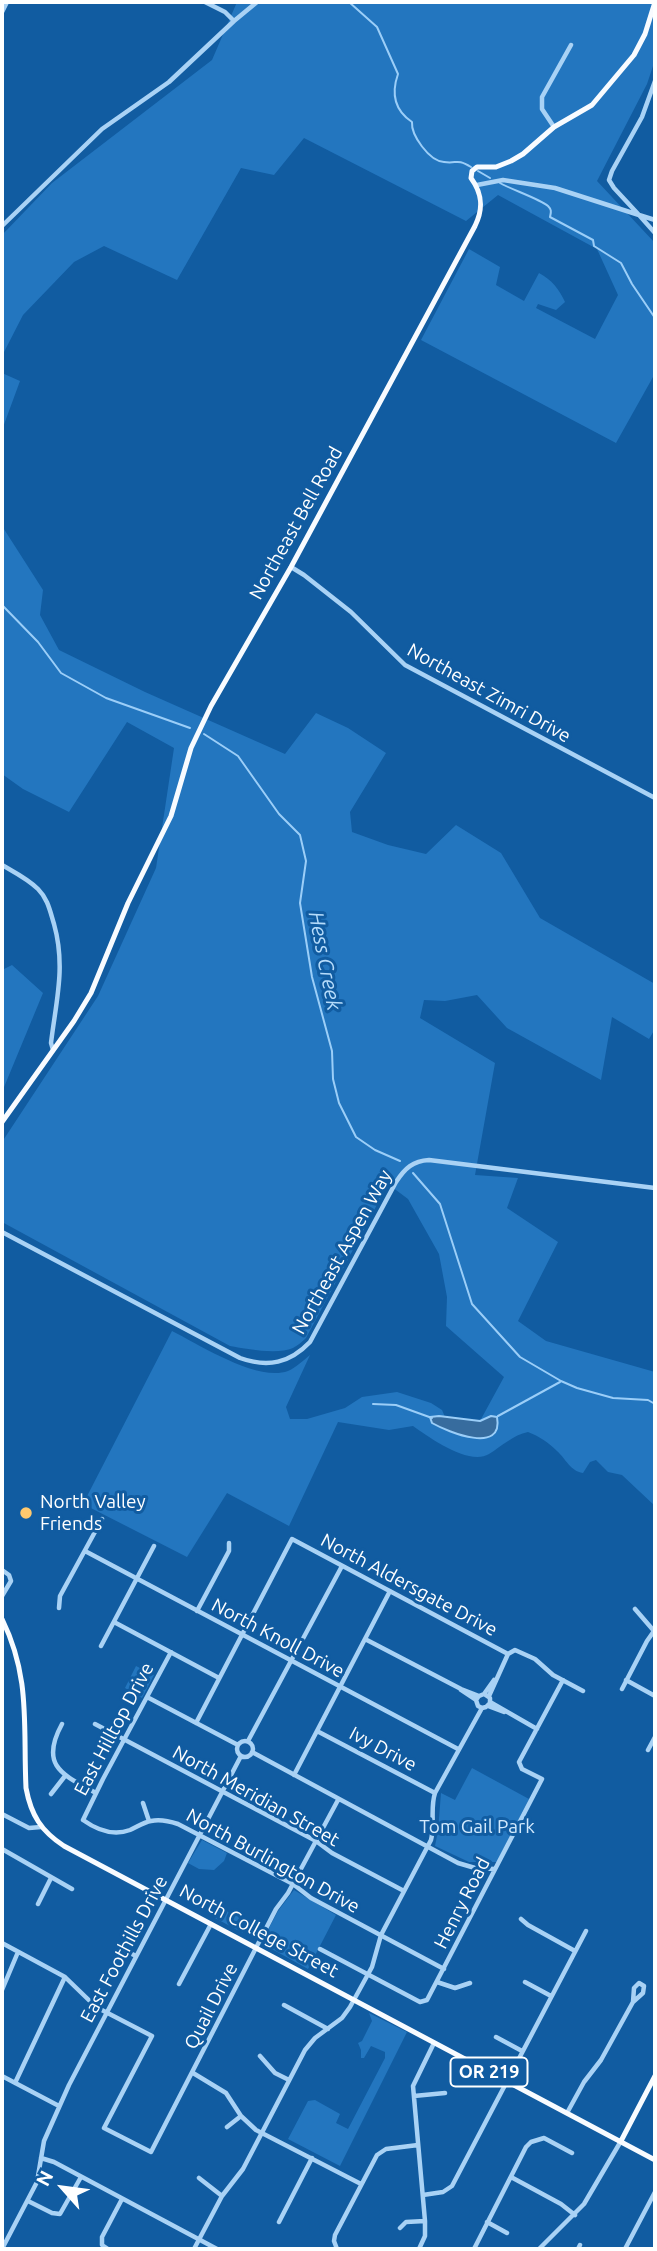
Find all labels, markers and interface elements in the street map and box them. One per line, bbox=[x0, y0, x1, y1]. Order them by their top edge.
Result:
street label: Northeast Bell Road bbox=[245, 443, 347, 603]
street label: Northeast Zimri Drive bbox=[403, 639, 575, 747]
water label: Hess Creek bbox=[303, 909, 347, 1013]
street label: Northeast Aspen Way bbox=[287, 1166, 397, 1338]
place label: North Valley Friends bbox=[40, 1491, 146, 1535]
marker: North Valley Friends bbox=[18, 1505, 34, 1521]
street label: North Aldersgate Drive bbox=[317, 1529, 501, 1641]
street label: North Knoll Drive bbox=[208, 1593, 348, 1683]
street label: East Hilltop Drive bbox=[69, 1659, 159, 1799]
street label: Ivy Drive bbox=[345, 1722, 421, 1776]
street label: North Meridian Street bbox=[169, 1741, 343, 1851]
street label: North Burlington Drive bbox=[182, 1804, 364, 1918]
park label: Tom Gail Park bbox=[419, 1816, 535, 1838]
street label: Henry Road bbox=[429, 1853, 495, 1953]
street label: East Foothills Drive bbox=[76, 1872, 172, 2026]
street label: North College Street bbox=[176, 1879, 342, 1983]
street label: Quail Drive bbox=[179, 1959, 243, 2053]
road number: OR 219 bbox=[450, 2058, 528, 2086]
north arrow bbox=[28, 2153, 98, 2223]
text: N bbox=[31, 2167, 58, 2190]

